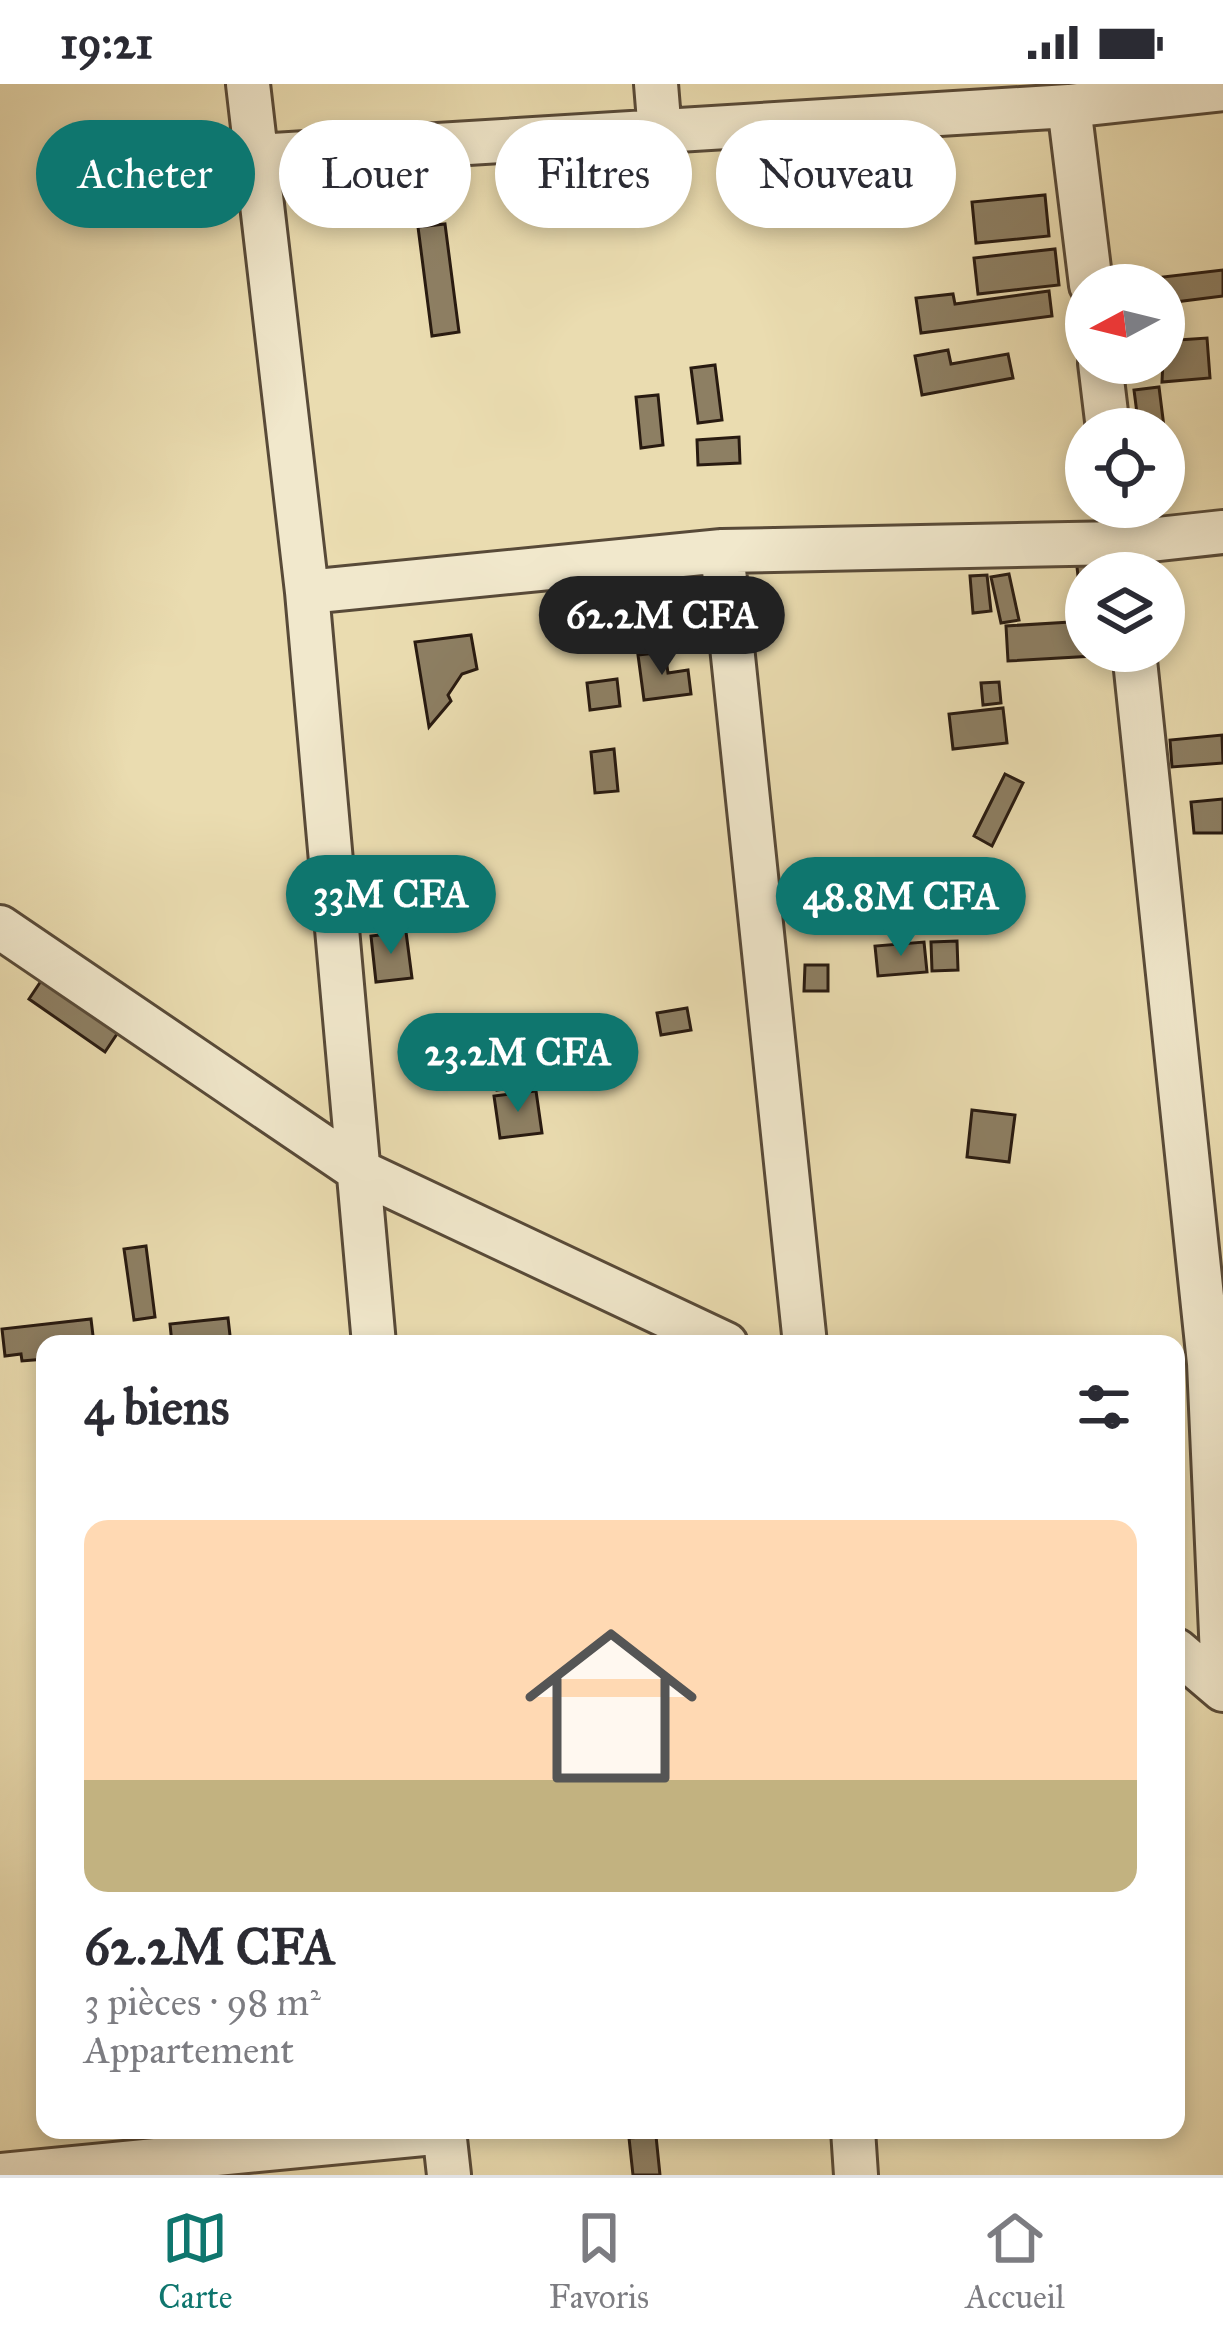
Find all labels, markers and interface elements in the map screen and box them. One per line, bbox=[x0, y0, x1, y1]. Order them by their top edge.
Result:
text: 19:21 bbox=[60, 15, 153, 70]
chip: Acheter bbox=[36, 120, 255, 228]
chip: Louer bbox=[279, 120, 471, 228]
chip: Filtres bbox=[495, 120, 692, 228]
chip: Nouveau bbox=[716, 120, 956, 228]
north arrow bbox=[1065, 264, 1185, 384]
map controls bbox=[1065, 264, 1185, 672]
button: locate bbox=[1065, 408, 1185, 528]
button: layers bbox=[1065, 552, 1185, 672]
pin: 62.2M CFA bbox=[525, 576, 799, 678]
text: 62.2M CFA bbox=[566, 591, 758, 639]
pin: 33M CFA bbox=[280, 855, 502, 957]
pin: 48.8M CFA bbox=[764, 857, 1038, 959]
text: 33M CFA bbox=[313, 870, 469, 918]
text: 48.8M CFA bbox=[803, 872, 999, 920]
pin: 23.2M CFA bbox=[381, 1013, 655, 1115]
text: 23.2M CFA bbox=[424, 1028, 612, 1076]
icon: filters bbox=[1071, 1374, 1137, 1440]
text: 4 biens bbox=[84, 1376, 229, 1438]
icon: home bbox=[503, 1598, 719, 1814]
text: 62.2M CFA bbox=[84, 1916, 336, 1978]
text: 3 pièces · 98 m² bbox=[84, 1978, 321, 2026]
text: Appartement bbox=[84, 2026, 294, 2074]
tab: Carte bbox=[158, 2205, 232, 2317]
tab: Favoris bbox=[549, 2205, 649, 2317]
tab: Accueil bbox=[966, 2205, 1065, 2317]

